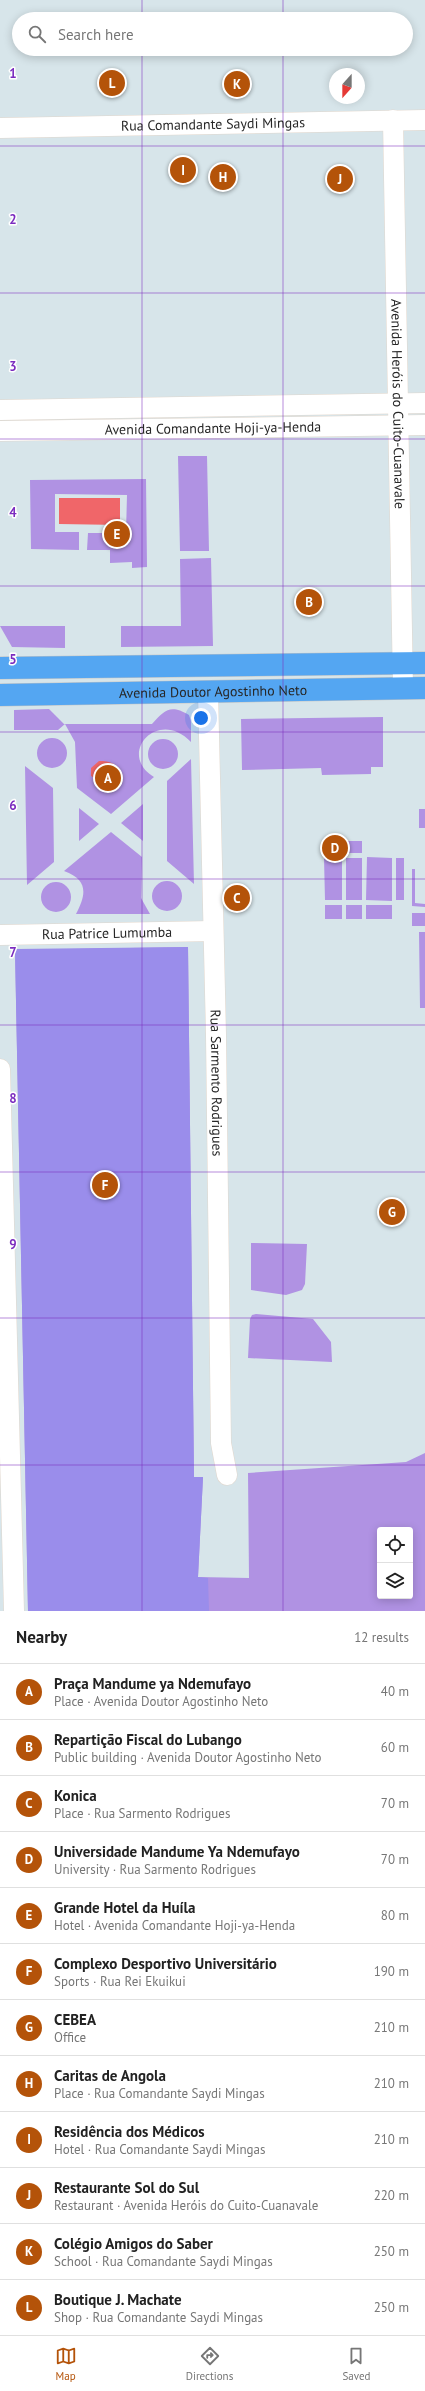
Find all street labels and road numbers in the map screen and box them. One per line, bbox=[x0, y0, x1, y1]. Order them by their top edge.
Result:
street label: Rua Comandante Saydi Mingas bbox=[121, 113, 305, 135]
street label: Avenida Heróis do Cuito-Cuanavale bbox=[387, 299, 409, 509]
street label: Avenida Comandante Hoji-ya-Henda bbox=[105, 417, 321, 439]
street label: Avenida Doutor Agostinho Neto bbox=[119, 681, 307, 702]
street label: Rua Patrice Lumumba bbox=[42, 923, 172, 943]
street label: Rua Sarmento Rodrigues bbox=[206, 1009, 226, 1157]

